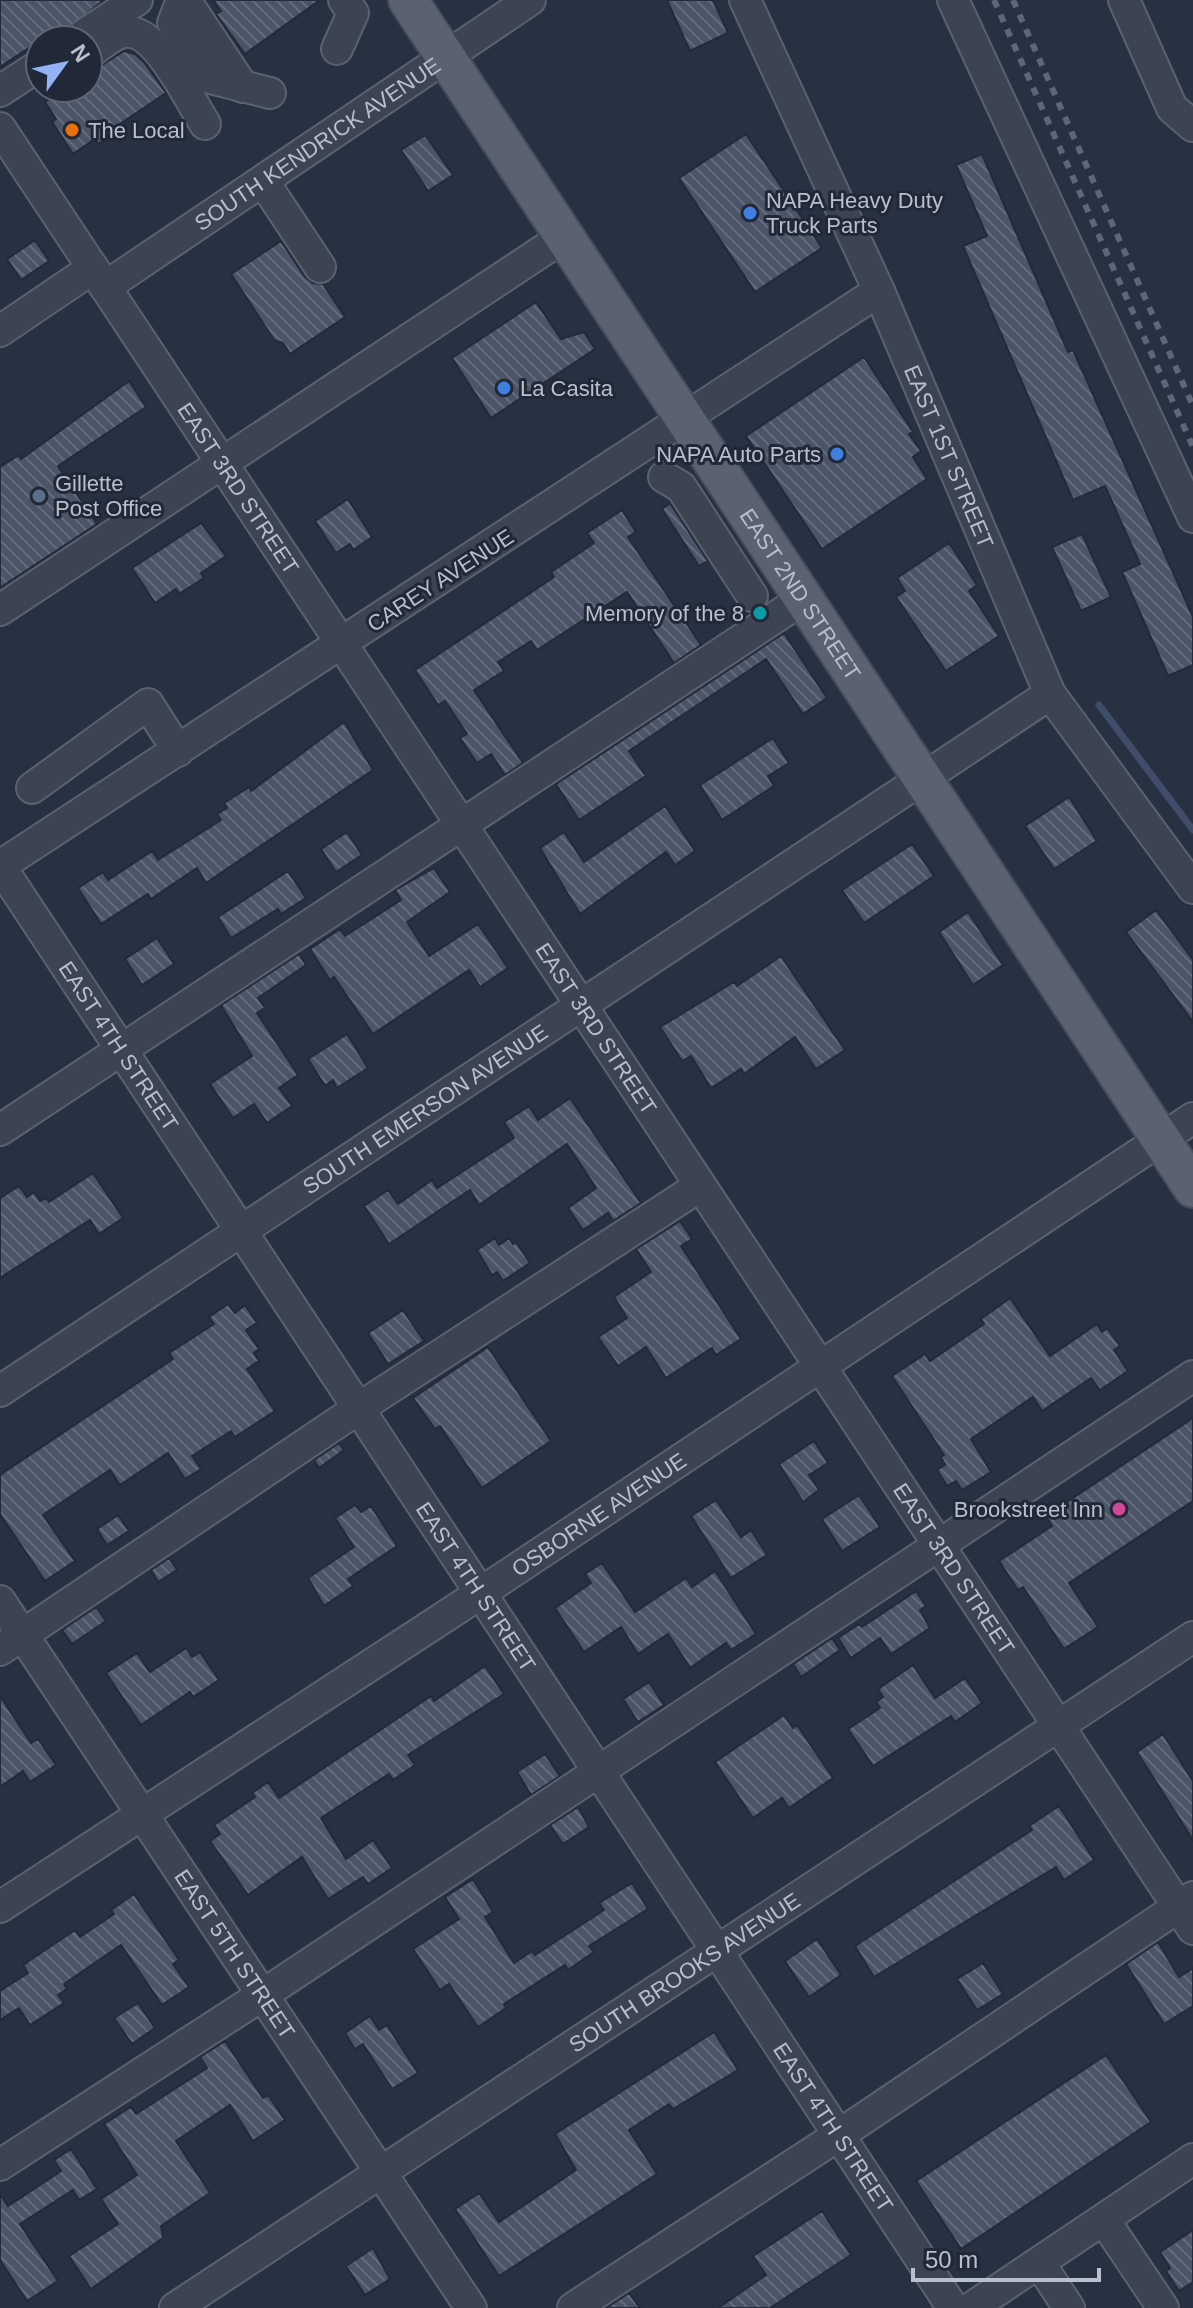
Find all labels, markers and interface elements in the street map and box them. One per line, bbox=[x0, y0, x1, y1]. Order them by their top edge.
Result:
north arrow bbox=[24, 24, 104, 104]
text: N bbox=[66, 40, 95, 67]
street label: SOUTH KENDRICK AVENUE bbox=[190, 52, 445, 236]
place label: The Local bbox=[88, 118, 185, 143]
marker: The Local bbox=[63, 121, 81, 139]
place label: NAPA Heavy Duty Truck Parts bbox=[766, 188, 943, 238]
marker: NAPA Heavy Duty Truck Parts bbox=[741, 204, 759, 222]
street label: EAST 1ST STREET bbox=[899, 361, 999, 552]
place label: La Casita bbox=[520, 376, 614, 401]
marker: La Casita bbox=[495, 379, 513, 397]
street label: EAST 3RD STREET bbox=[172, 398, 304, 579]
place label: NAPA Auto Parts bbox=[656, 442, 821, 467]
marker: NAPA Auto Parts bbox=[828, 445, 846, 463]
place label: Gillette Post Office bbox=[55, 471, 162, 521]
marker: Gillette Post Office bbox=[30, 487, 48, 505]
street label: EAST 2ND STREET bbox=[734, 504, 866, 685]
street label: CAREY AVENUE bbox=[363, 524, 518, 637]
place label: Memory of the 8 bbox=[585, 601, 744, 626]
marker: Memory of the 8 bbox=[751, 604, 769, 622]
street label: EAST 3RD STREET bbox=[530, 938, 662, 1119]
street label: EAST 4TH STREET bbox=[54, 957, 183, 1136]
street label: SOUTH EMERSON AVENUE bbox=[298, 1019, 552, 1199]
street label: OSBORNE AVENUE bbox=[507, 1448, 691, 1582]
street label: EAST 3RD STREET bbox=[888, 1479, 1020, 1659]
street label: EAST 4TH STREET bbox=[411, 1497, 541, 1676]
place label: Brookstreet Inn bbox=[954, 1497, 1103, 1522]
marker: Brookstreet Inn bbox=[1110, 1500, 1128, 1518]
street label: EAST 5TH STREET bbox=[169, 1865, 300, 2043]
street label: SOUTH BROOKS AVENUE bbox=[565, 1888, 805, 2058]
street label: EAST 4TH STREET bbox=[768, 2038, 898, 2217]
scale bar bbox=[913, 2232, 1099, 2282]
text: 50 m bbox=[925, 2246, 978, 2273]

